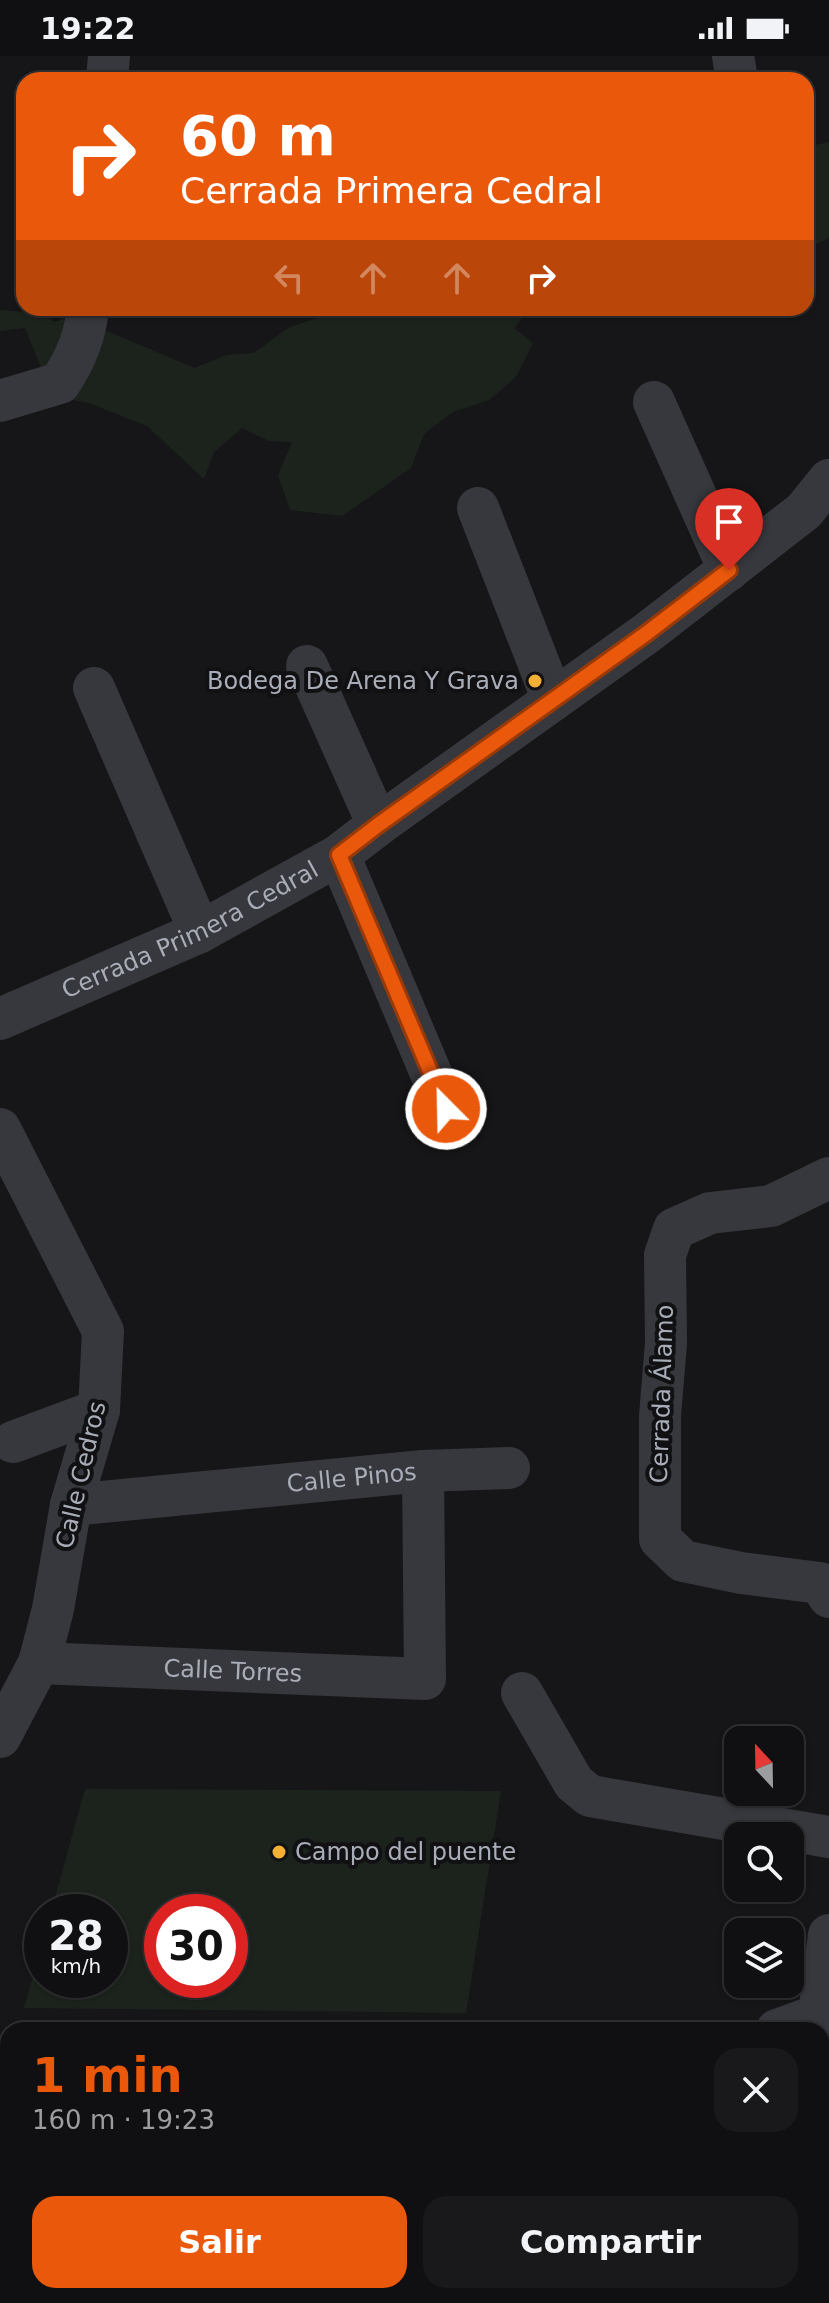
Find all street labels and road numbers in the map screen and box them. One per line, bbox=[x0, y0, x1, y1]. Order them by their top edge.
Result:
street label: Cerrada Primera Cedral bbox=[58, 855, 323, 1004]
street label: Cerrada Álamo bbox=[644, 1304, 679, 1484]
street label: Calle Cedros bbox=[50, 1399, 112, 1551]
street label: Calle Pinos bbox=[286, 1458, 418, 1498]
street label: Calle Torres bbox=[163, 1654, 303, 1688]

